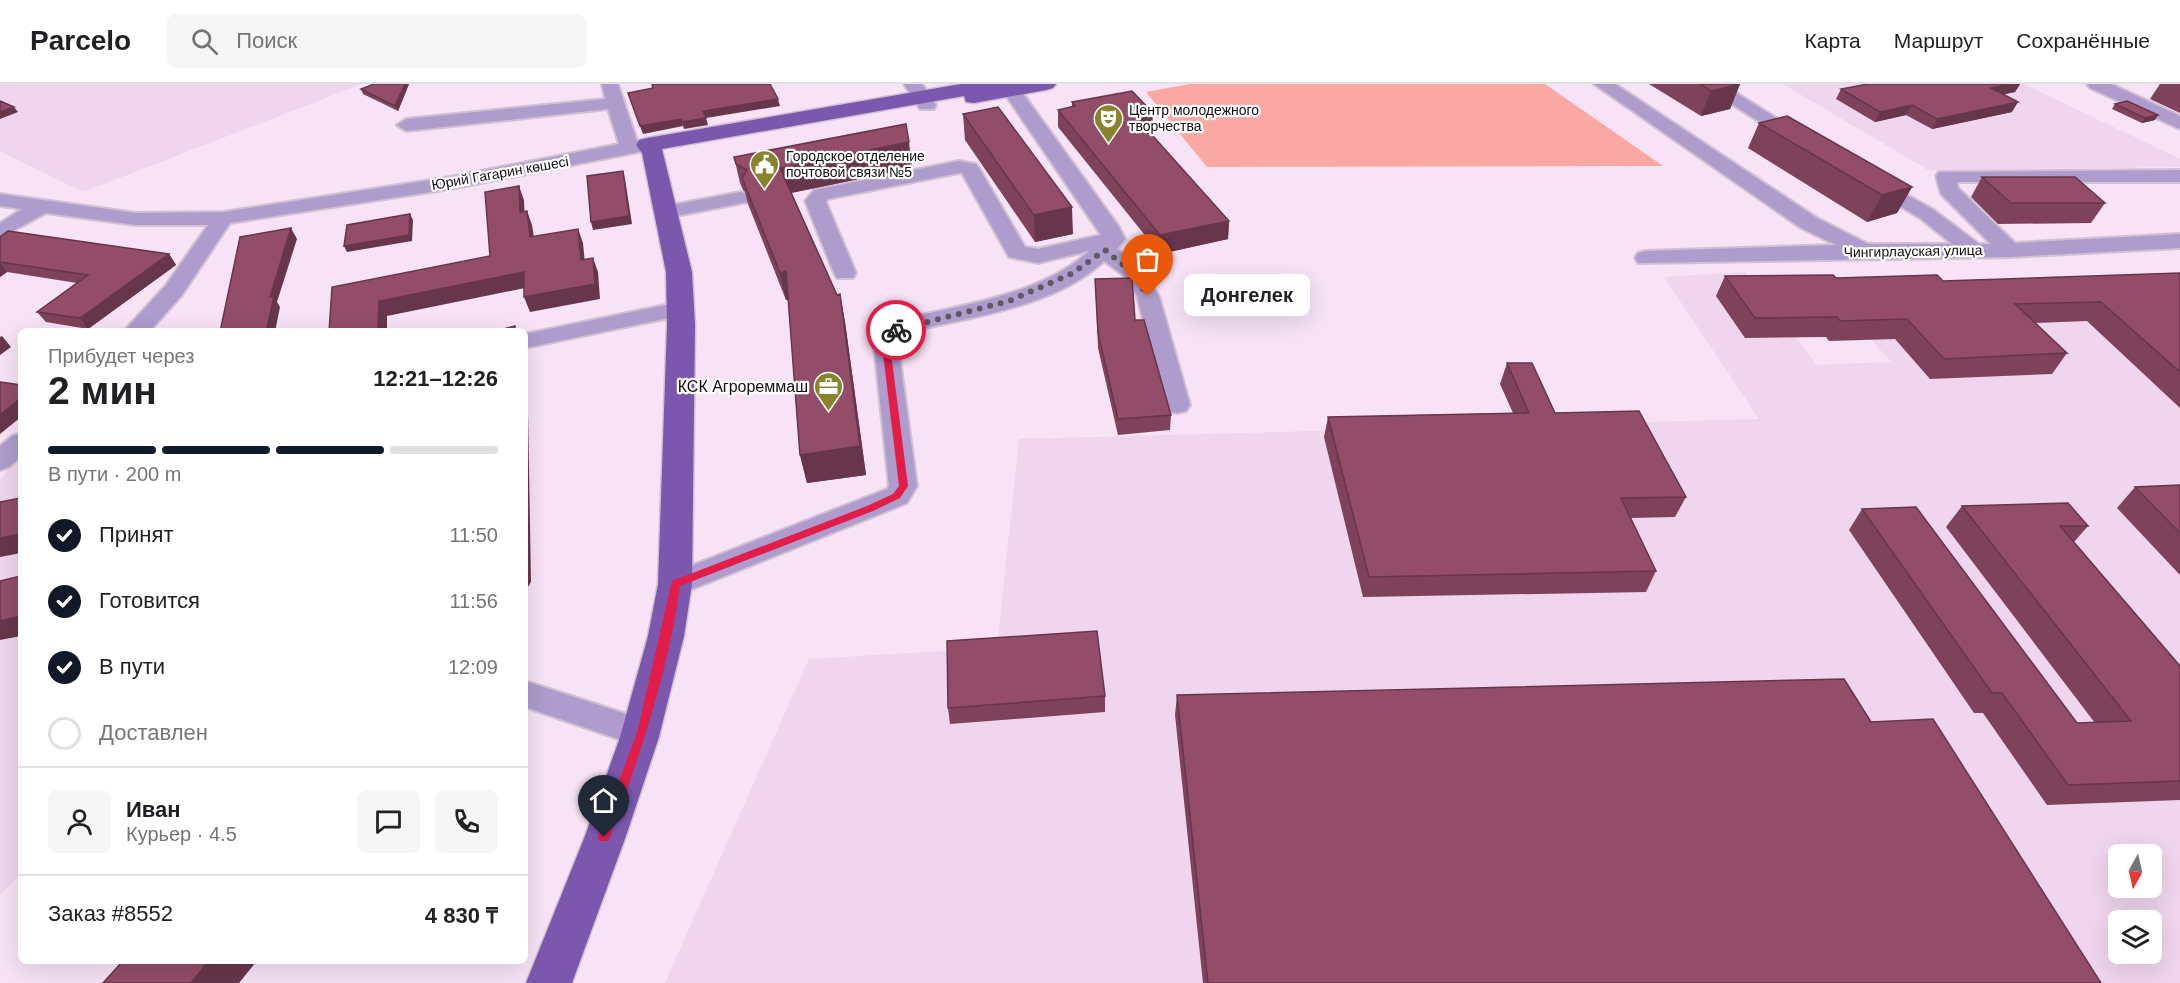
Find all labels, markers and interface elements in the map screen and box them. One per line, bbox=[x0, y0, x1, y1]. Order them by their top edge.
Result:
search box bbox=[167, 14, 587, 68]
text: Parcelo bbox=[30, 25, 131, 56]
icon: search bbox=[188, 25, 221, 58]
text: Поиск bbox=[236, 28, 297, 53]
text: Карта bbox=[1805, 29, 1861, 52]
text: Маршрут bbox=[1894, 29, 1983, 52]
text: Сохранённые bbox=[2016, 29, 2150, 52]
theatre icon: Центр молодежного творчества bbox=[1092, 102, 1124, 144]
place label: Центр молодежного творчества bbox=[1129, 102, 1259, 134]
public building icon: Городское отделение почтовой связи №5 bbox=[749, 148, 781, 190]
place label: Городское отделение почтовой связи №5 bbox=[786, 148, 925, 180]
street label: Юрий Гагарин көшесі bbox=[430, 153, 570, 193]
pin bbox=[1122, 234, 1173, 296]
street label: Чингирлауская улица bbox=[1843, 242, 1983, 260]
icon: bag bbox=[1131, 243, 1164, 276]
callout: Донгелек bbox=[1184, 275, 1310, 317]
text: Донгелек bbox=[1201, 284, 1293, 306]
courier bbox=[866, 300, 926, 360]
icon: bike bbox=[880, 314, 913, 347]
text: Прибудет через bbox=[48, 345, 194, 367]
text: 12:21–12:26 bbox=[373, 366, 498, 391]
text: 2 мин bbox=[48, 369, 157, 412]
office icon: КСК Агрореммаш bbox=[813, 370, 845, 412]
place label: КСК Агрореммаш bbox=[678, 378, 808, 395]
text: В пути · 200 m bbox=[48, 463, 181, 485]
icon: check bbox=[48, 519, 81, 552]
text: Принят bbox=[99, 522, 173, 547]
text: 11:50 bbox=[449, 524, 498, 546]
icon: check bbox=[48, 585, 81, 618]
text: Готовится bbox=[99, 588, 200, 613]
text: 11:56 bbox=[449, 590, 498, 612]
icon: check bbox=[48, 651, 81, 684]
text: В пути bbox=[99, 654, 165, 679]
text: 12:09 bbox=[448, 656, 498, 678]
text: Доставлен bbox=[99, 720, 208, 745]
pin bbox=[578, 775, 629, 837]
icon: home bbox=[587, 784, 620, 817]
button: person bbox=[48, 790, 111, 853]
button: chat bbox=[357, 790, 420, 853]
button: phone bbox=[435, 790, 498, 853]
text: Иван bbox=[126, 797, 181, 822]
text: Курьер · 4.5 bbox=[126, 823, 237, 845]
north arrow bbox=[2108, 844, 2162, 898]
map controls bbox=[2108, 844, 2162, 964]
text: Заказ #8552 bbox=[48, 901, 173, 926]
text: 4 830 ₸ bbox=[425, 903, 498, 928]
button: layers bbox=[2108, 910, 2162, 964]

